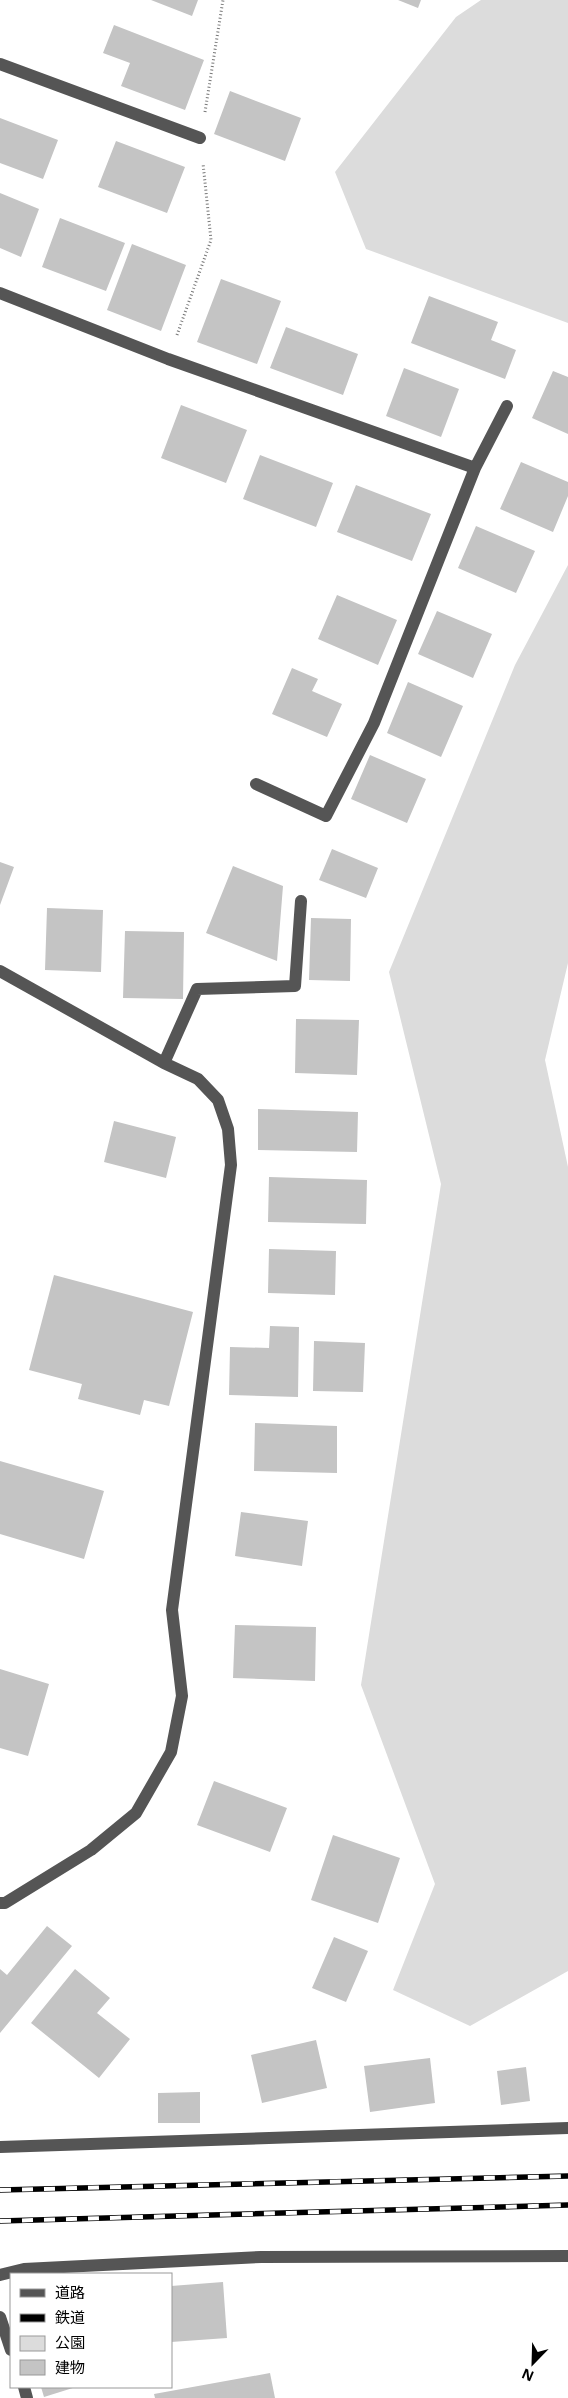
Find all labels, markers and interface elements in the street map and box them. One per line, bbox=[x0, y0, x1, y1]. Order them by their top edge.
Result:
legend bbox=[10, 2273, 172, 2388]
text: 道路 bbox=[55, 2282, 85, 2302]
text: 鉄道 bbox=[55, 2307, 85, 2327]
text: 公園 bbox=[55, 2332, 85, 2352]
north arrow bbox=[508, 2338, 558, 2388]
text: 建物 bbox=[55, 2357, 85, 2377]
text: N bbox=[519, 2364, 537, 2386]

